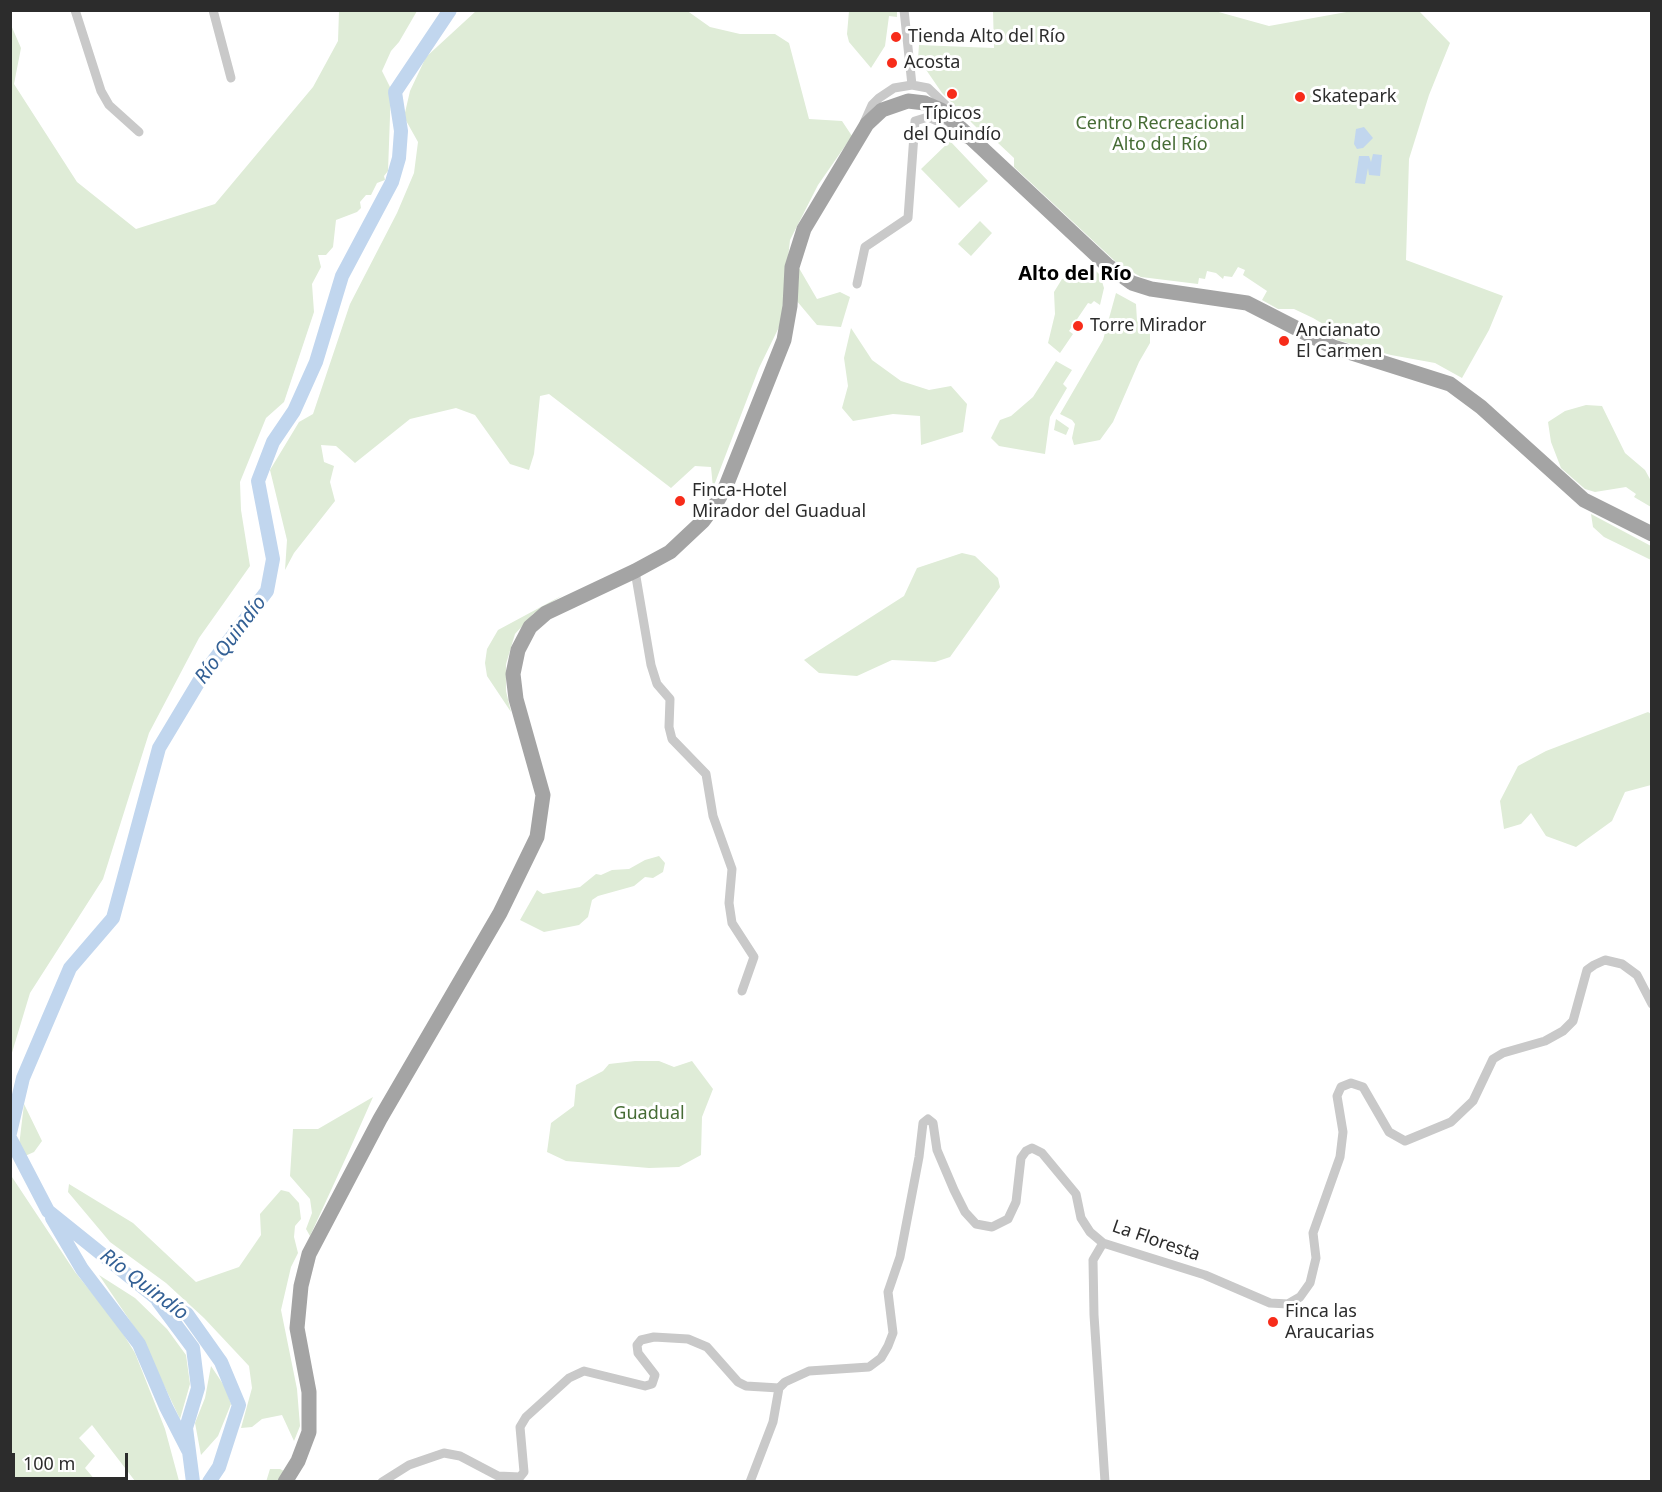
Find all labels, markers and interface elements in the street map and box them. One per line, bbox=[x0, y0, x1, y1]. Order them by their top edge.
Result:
place label: Tienda Alto del Río bbox=[908, 26, 1065, 48]
marker: Tienda Alto del Río bbox=[889, 30, 903, 44]
place label: Acosta bbox=[904, 52, 960, 74]
marker: Acosta bbox=[885, 56, 899, 70]
place label: Skatepark bbox=[1312, 86, 1396, 108]
marker: Típicos del Quindío bbox=[945, 87, 959, 101]
marker: Skatepark bbox=[1293, 90, 1307, 104]
place label: Típicos del Quindío bbox=[903, 103, 1001, 146]
park label: Centro Recreacional Alto del Río bbox=[1075, 113, 1245, 156]
district label: Alto del Río bbox=[1018, 262, 1132, 286]
place label: Torre Mirador bbox=[1090, 315, 1207, 337]
marker: Torre Mirador bbox=[1071, 319, 1085, 333]
place label: Ancianato El Carmen bbox=[1296, 320, 1382, 362]
marker: Ancianato El Carmen bbox=[1277, 334, 1291, 348]
place label: Finca-Hotel Mirador del Guadual bbox=[692, 480, 866, 522]
marker: Finca-Hotel Mirador del Guadual bbox=[673, 494, 687, 508]
water label: Río Quindío bbox=[190, 591, 272, 689]
park label: Guadual bbox=[613, 1103, 685, 1125]
street label: La Floresta bbox=[1109, 1216, 1203, 1266]
water label: Río Quindío bbox=[95, 1244, 193, 1326]
place label: Finca las Araucarias bbox=[1285, 1301, 1374, 1344]
marker: Finca las Araucarias bbox=[1266, 1315, 1280, 1329]
scale bar bbox=[15, 1441, 130, 1479]
text: 100 m bbox=[23, 1451, 75, 1475]

